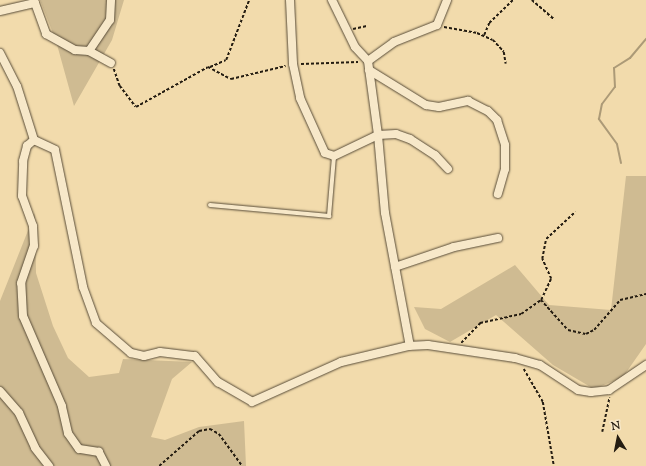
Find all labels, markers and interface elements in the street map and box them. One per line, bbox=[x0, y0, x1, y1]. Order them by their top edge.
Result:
north arrow bbox=[598, 418, 638, 458]
text: N bbox=[610, 418, 622, 435]

